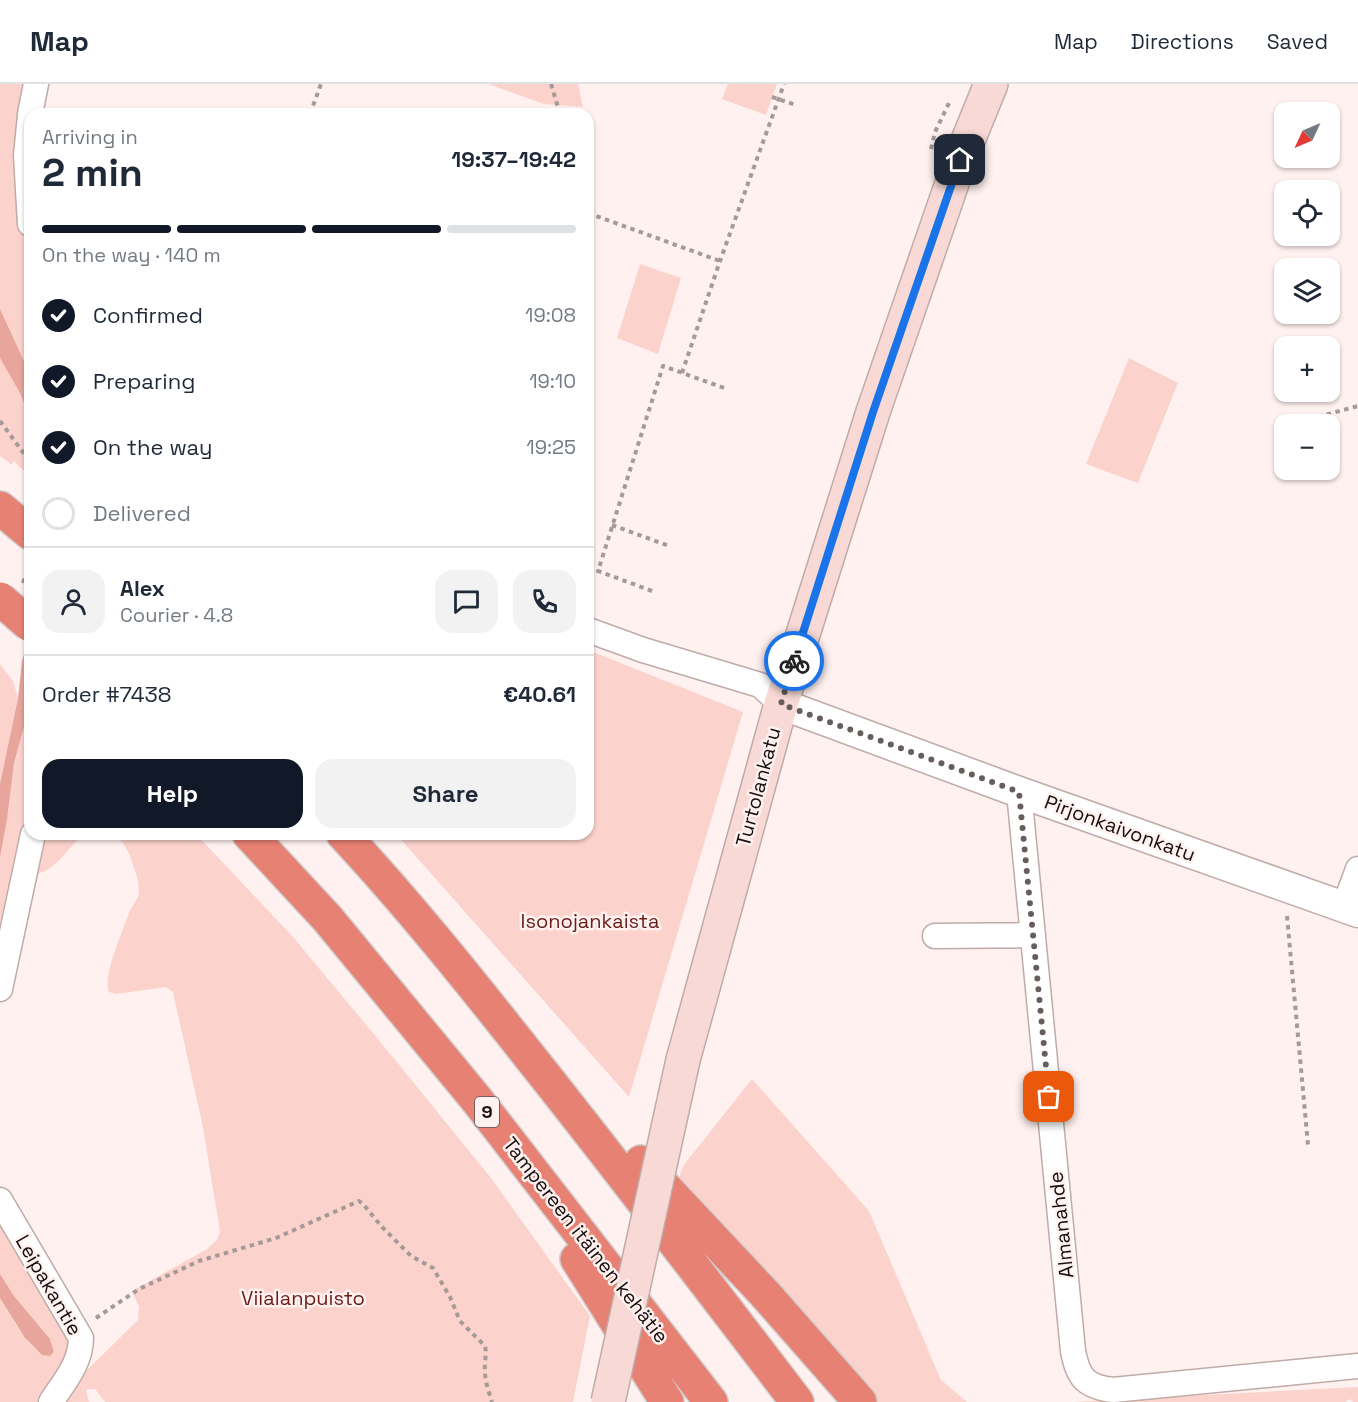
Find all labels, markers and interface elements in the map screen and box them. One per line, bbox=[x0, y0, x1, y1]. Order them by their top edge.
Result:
text: Map bbox=[30, 23, 89, 59]
text: Map bbox=[1054, 28, 1098, 55]
text: Directions bbox=[1131, 28, 1234, 55]
text: Saved bbox=[1267, 28, 1328, 55]
north arrow bbox=[1274, 102, 1340, 168]
map controls bbox=[1274, 102, 1340, 480]
text: Arriving in bbox=[42, 124, 138, 150]
pin bbox=[934, 134, 985, 185]
icon: home bbox=[943, 143, 976, 176]
text: 19:37–19:42 bbox=[451, 145, 576, 173]
text: 2 min bbox=[42, 148, 143, 197]
button: locate bbox=[1274, 180, 1340, 246]
text: On the way · 140 m bbox=[42, 242, 221, 268]
button: layers bbox=[1274, 258, 1340, 324]
icon: check bbox=[42, 299, 75, 332]
text: Confirmed bbox=[93, 301, 203, 329]
text: 19:08 bbox=[525, 302, 576, 328]
button: + bbox=[1274, 336, 1340, 402]
icon: check bbox=[42, 365, 75, 398]
text: Preparing bbox=[93, 367, 195, 395]
text: 19:10 bbox=[529, 368, 576, 394]
button: − bbox=[1274, 414, 1340, 480]
icon: check bbox=[42, 431, 75, 464]
text: On the way bbox=[93, 433, 212, 461]
text: 19:25 bbox=[526, 434, 576, 460]
text: Delivered bbox=[93, 499, 191, 527]
button: person bbox=[42, 570, 105, 633]
button: chat bbox=[435, 570, 498, 633]
button: phone bbox=[513, 570, 576, 633]
text: Alex bbox=[120, 574, 165, 602]
text: Courier · 4.8 bbox=[120, 602, 233, 628]
courier bbox=[764, 631, 824, 691]
icon: bike bbox=[778, 645, 811, 678]
text: Order #7438 bbox=[42, 680, 171, 708]
text: €40.61 bbox=[503, 680, 576, 708]
street label: Turtolankatu bbox=[730, 724, 786, 850]
button: Help bbox=[42, 759, 303, 828]
button: Share bbox=[315, 759, 576, 828]
street label: Pirjonkaivonkatu bbox=[1041, 789, 1199, 867]
park label: Isonojankaista bbox=[521, 908, 660, 934]
pin bbox=[1023, 1071, 1074, 1122]
icon: bag bbox=[1032, 1080, 1065, 1113]
road number: 9 bbox=[475, 1097, 499, 1127]
street label: Tampereen itäinen kehätie bbox=[497, 1132, 675, 1348]
street label: Almanahde bbox=[1042, 1170, 1080, 1280]
street label: Leipakantie bbox=[10, 1230, 88, 1340]
park label: Viialanpuisto bbox=[241, 1285, 365, 1311]

